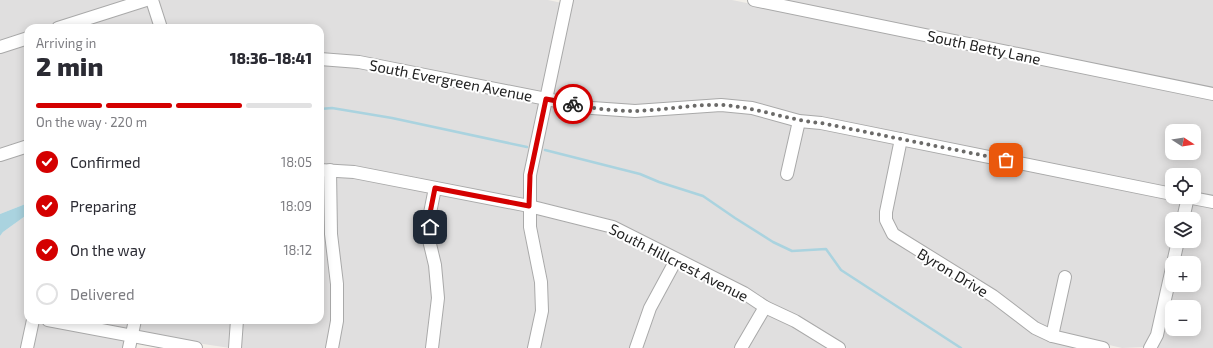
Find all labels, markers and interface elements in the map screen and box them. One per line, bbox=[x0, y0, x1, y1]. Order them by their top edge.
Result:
street label: South Betty Lane bbox=[926, 26, 1042, 68]
text: Arriving in bbox=[36, 35, 96, 51]
text: 18:36–18:41 bbox=[230, 49, 312, 67]
text: 2 min bbox=[36, 50, 103, 81]
street label: South Evergreen Avenue bbox=[368, 55, 534, 105]
courier bbox=[553, 84, 593, 124]
icon: bike bbox=[562, 93, 584, 115]
text: On the way · 220 m bbox=[36, 114, 147, 130]
north arrow bbox=[1165, 124, 1201, 160]
map controls bbox=[1165, 124, 1201, 336]
pin bbox=[989, 143, 1023, 177]
icon: bag bbox=[995, 149, 1017, 171]
icon: check bbox=[36, 151, 58, 173]
text: Confirmed bbox=[70, 153, 141, 171]
text: 18:05 bbox=[281, 154, 312, 170]
button: locate bbox=[1165, 168, 1201, 204]
icon: check bbox=[36, 195, 58, 217]
text: Preparing bbox=[70, 197, 136, 215]
text: 18:09 bbox=[281, 198, 312, 214]
pin bbox=[413, 210, 447, 244]
button: layers bbox=[1165, 212, 1201, 248]
icon: home bbox=[419, 216, 441, 238]
street label: South Hillcrest Avenue bbox=[606, 219, 752, 305]
icon: check bbox=[36, 239, 58, 261]
text: On the way bbox=[70, 241, 146, 259]
text: 18:12 bbox=[283, 242, 312, 258]
street label: Byron Drive bbox=[914, 244, 992, 300]
button: + bbox=[1165, 256, 1201, 292]
text: Delivered bbox=[70, 285, 135, 303]
button: − bbox=[1165, 300, 1201, 336]

